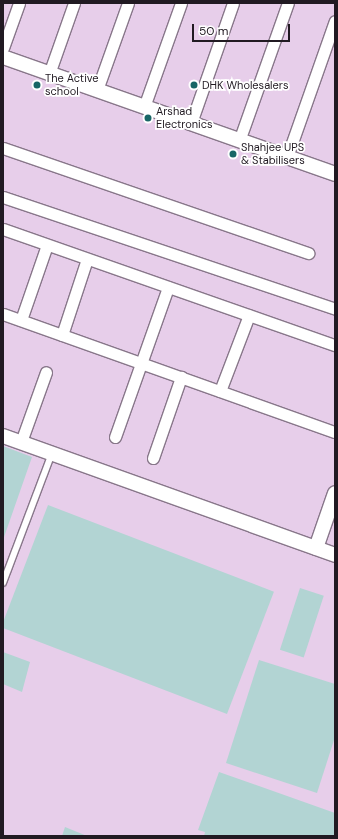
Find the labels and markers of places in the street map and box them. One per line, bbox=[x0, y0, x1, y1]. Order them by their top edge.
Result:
place label: The Active school bbox=[45, 72, 99, 98]
place label: DHK Wholesalers bbox=[202, 78, 288, 92]
marker: The Active school bbox=[32, 80, 42, 90]
marker: DHK Wholesalers bbox=[189, 80, 199, 90]
place label: Arshad Electronics bbox=[156, 105, 213, 131]
marker: Arshad Electronics bbox=[143, 113, 153, 123]
place label: Shahjee UPS & Stabilisers bbox=[241, 141, 305, 167]
marker: Shahjee UPS & Stabilisers bbox=[228, 149, 238, 159]

